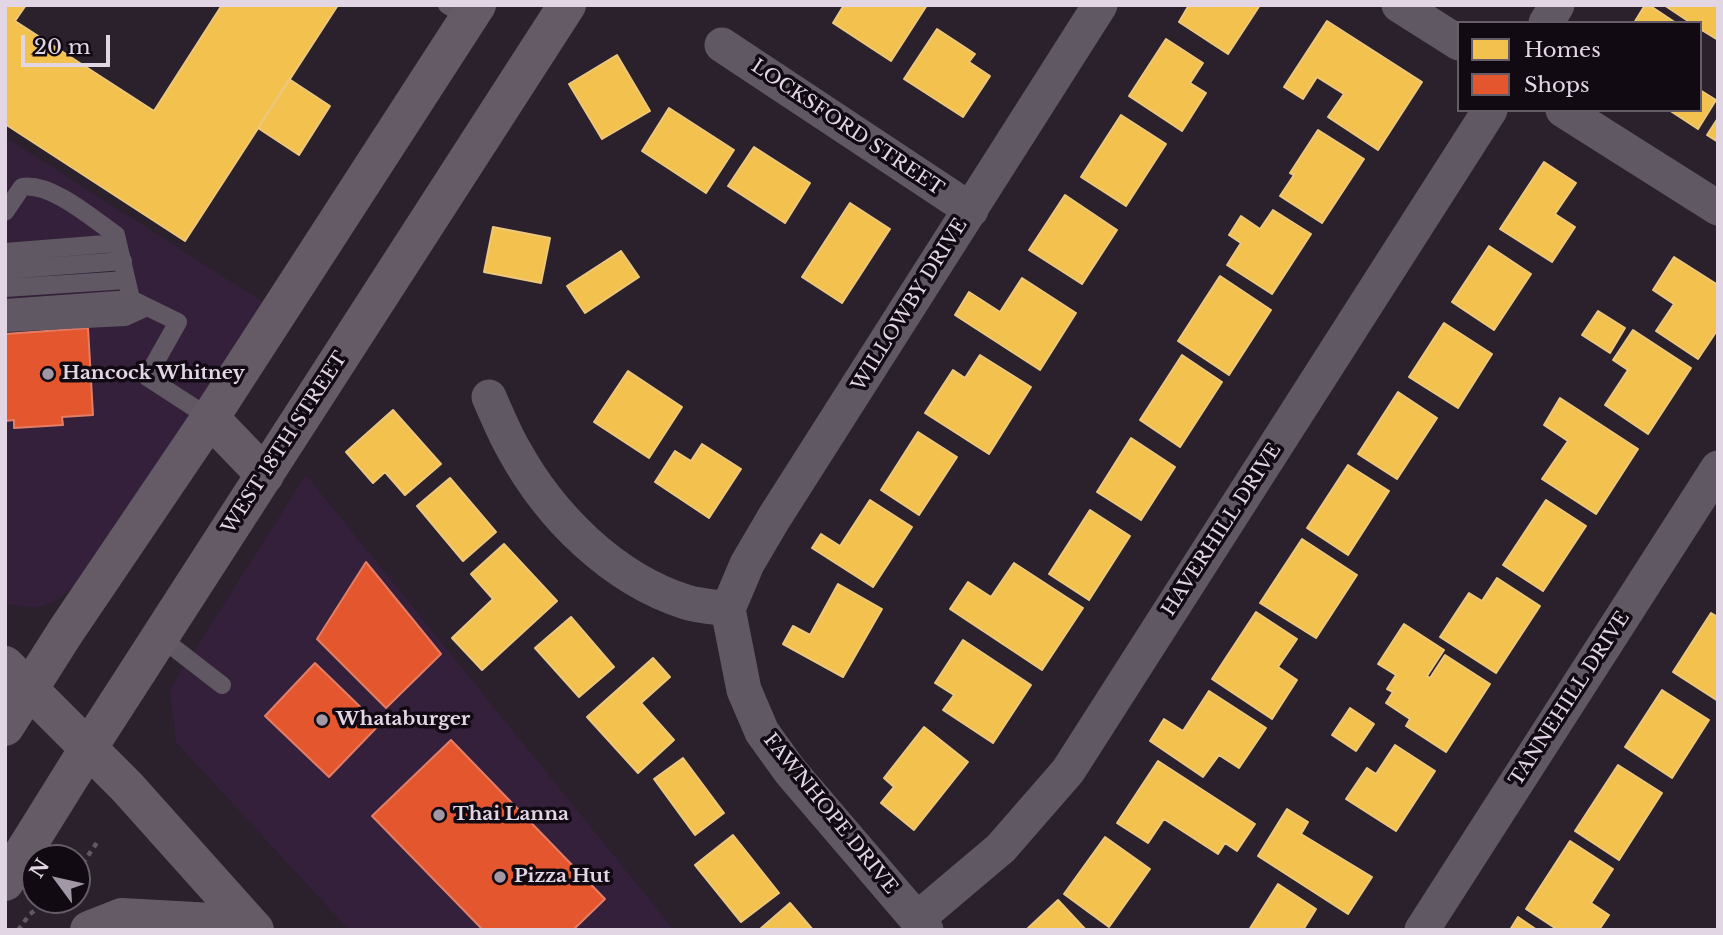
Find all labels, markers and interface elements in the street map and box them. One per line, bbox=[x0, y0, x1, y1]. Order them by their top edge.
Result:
scale bar bbox=[24, 21, 114, 65]
legend bbox=[1457, 21, 1702, 112]
text: 20 m bbox=[34, 34, 91, 60]
text: Homes bbox=[1524, 37, 1601, 63]
street label: LOCKSFORD STREET bbox=[747, 55, 947, 201]
text: Shops bbox=[1524, 72, 1590, 98]
street label: WILLOWBY DRIVE bbox=[848, 215, 972, 395]
street label: WEST 18TH STREET bbox=[218, 348, 352, 538]
place label: Hancock Whitney bbox=[62, 363, 245, 385]
marker: Hancock Whitney bbox=[40, 366, 56, 382]
street label: HAVERHILL DRIVE bbox=[1158, 439, 1286, 621]
street label: TANNEHILL DRIVE bbox=[1505, 608, 1635, 790]
place label: Whataburger bbox=[336, 709, 470, 731]
marker: Whataburger bbox=[314, 712, 330, 728]
street label: FAWNHOPE DRIVE bbox=[758, 729, 902, 899]
place label: Thai Lanna bbox=[453, 804, 569, 826]
marker: Thai Lanna bbox=[431, 807, 447, 823]
north arrow bbox=[21, 844, 91, 914]
text: N bbox=[25, 855, 54, 882]
place label: Pizza Hut bbox=[514, 866, 610, 888]
marker: Pizza Hut bbox=[492, 869, 508, 885]

